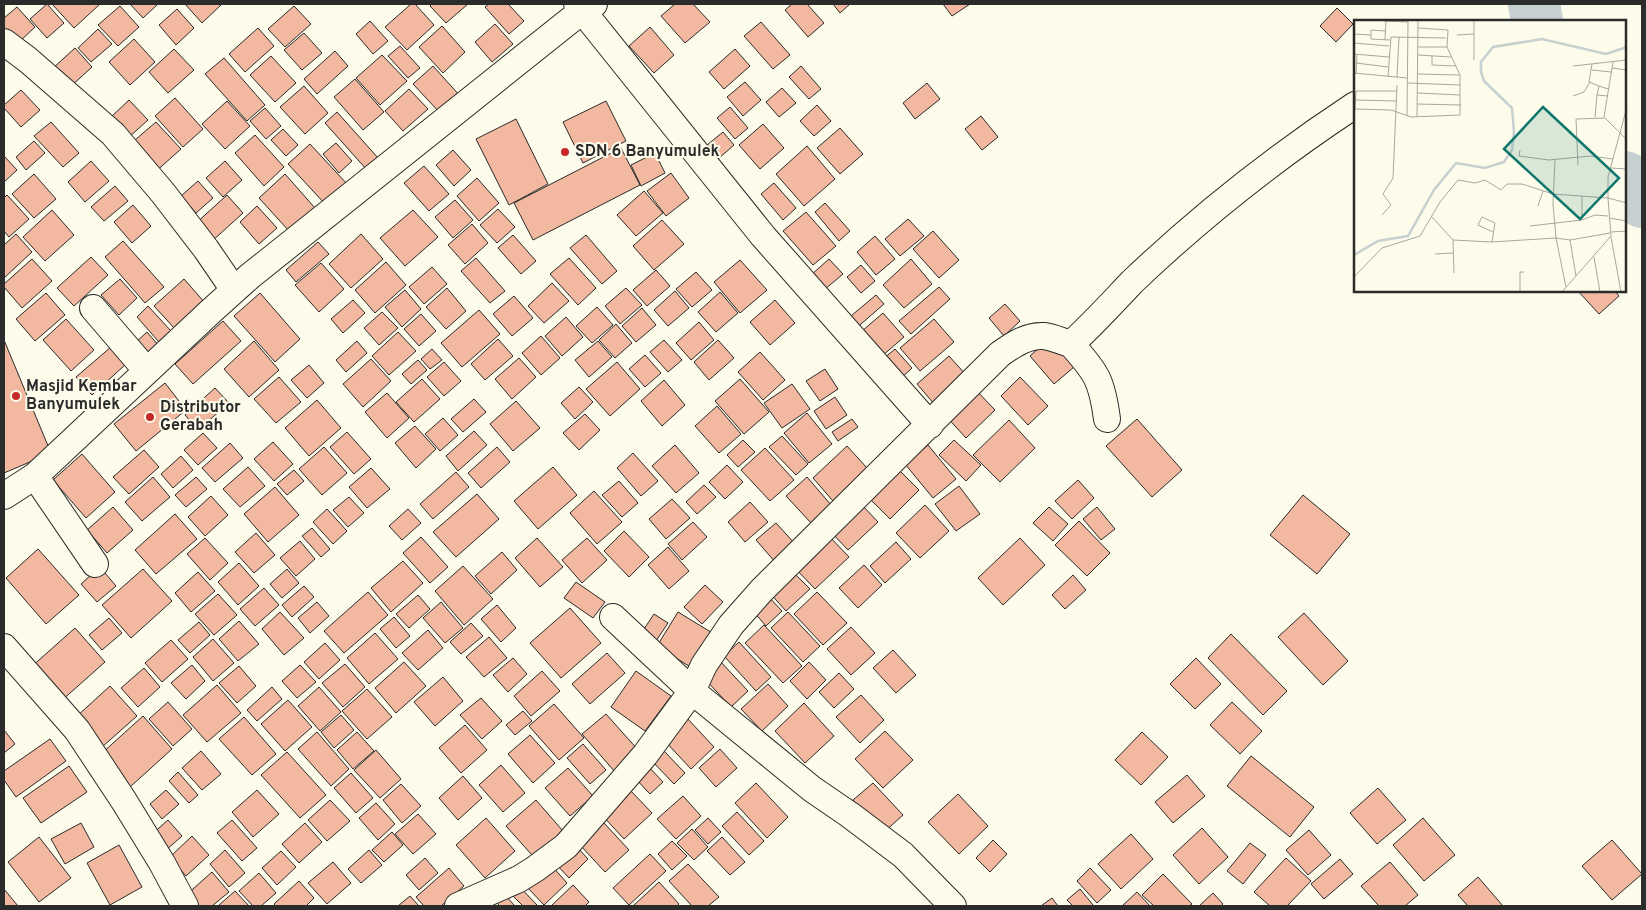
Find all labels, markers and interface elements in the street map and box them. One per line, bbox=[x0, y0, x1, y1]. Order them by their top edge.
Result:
inset map bbox=[1354, 20, 1626, 292]
place label: SDN 6 Banyumulek bbox=[575, 142, 720, 162]
marker: SDN 6 Banyumulek bbox=[559, 146, 571, 158]
place label: Masjid Kembar Banyumulek bbox=[26, 377, 137, 415]
marker: Masjid Kembar Banyumulek bbox=[10, 390, 22, 402]
place label: Distributor Gerabah bbox=[160, 398, 241, 436]
marker: Distributor Gerabah bbox=[144, 411, 156, 423]

